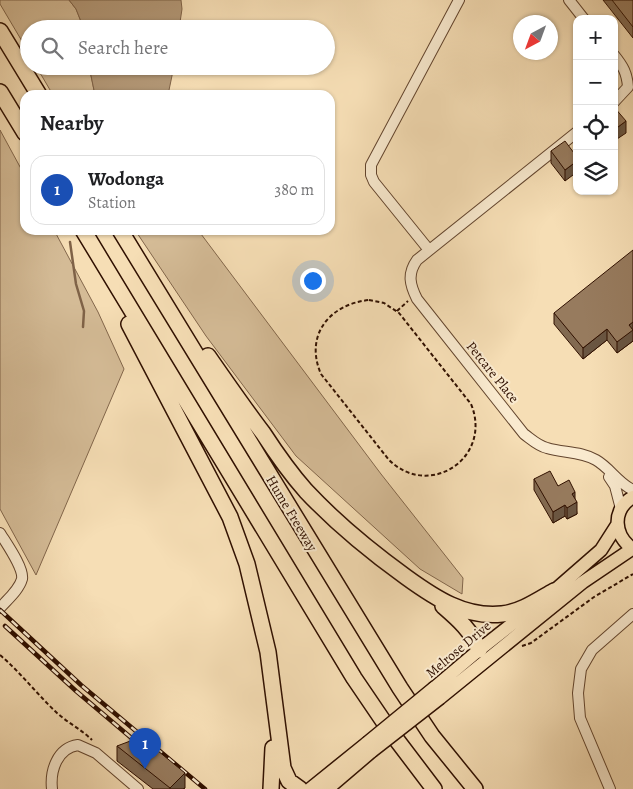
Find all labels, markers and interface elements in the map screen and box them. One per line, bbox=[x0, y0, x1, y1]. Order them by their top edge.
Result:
north arrow bbox=[513, 15, 558, 60]
map controls bbox=[573, 15, 618, 195]
button: + bbox=[573, 15, 618, 60]
search box bbox=[20, 20, 335, 75]
icon: search bbox=[38, 34, 66, 62]
text: Search here bbox=[78, 35, 168, 61]
button: − bbox=[573, 60, 618, 105]
button: locate bbox=[573, 105, 618, 150]
text: Nearby bbox=[40, 109, 103, 137]
button: layers bbox=[573, 150, 618, 195]
text: Wodonga bbox=[88, 166, 164, 192]
text: 1 bbox=[54, 179, 60, 201]
text: 380 m bbox=[275, 179, 314, 201]
text: Station bbox=[88, 192, 136, 214]
your location bbox=[300, 268, 326, 294]
street label: Petcare Place bbox=[462, 337, 523, 407]
street label: Hume Freeway bbox=[261, 472, 322, 555]
street label: Melrose Drive bbox=[422, 617, 495, 682]
pin: 1 bbox=[129, 728, 161, 769]

